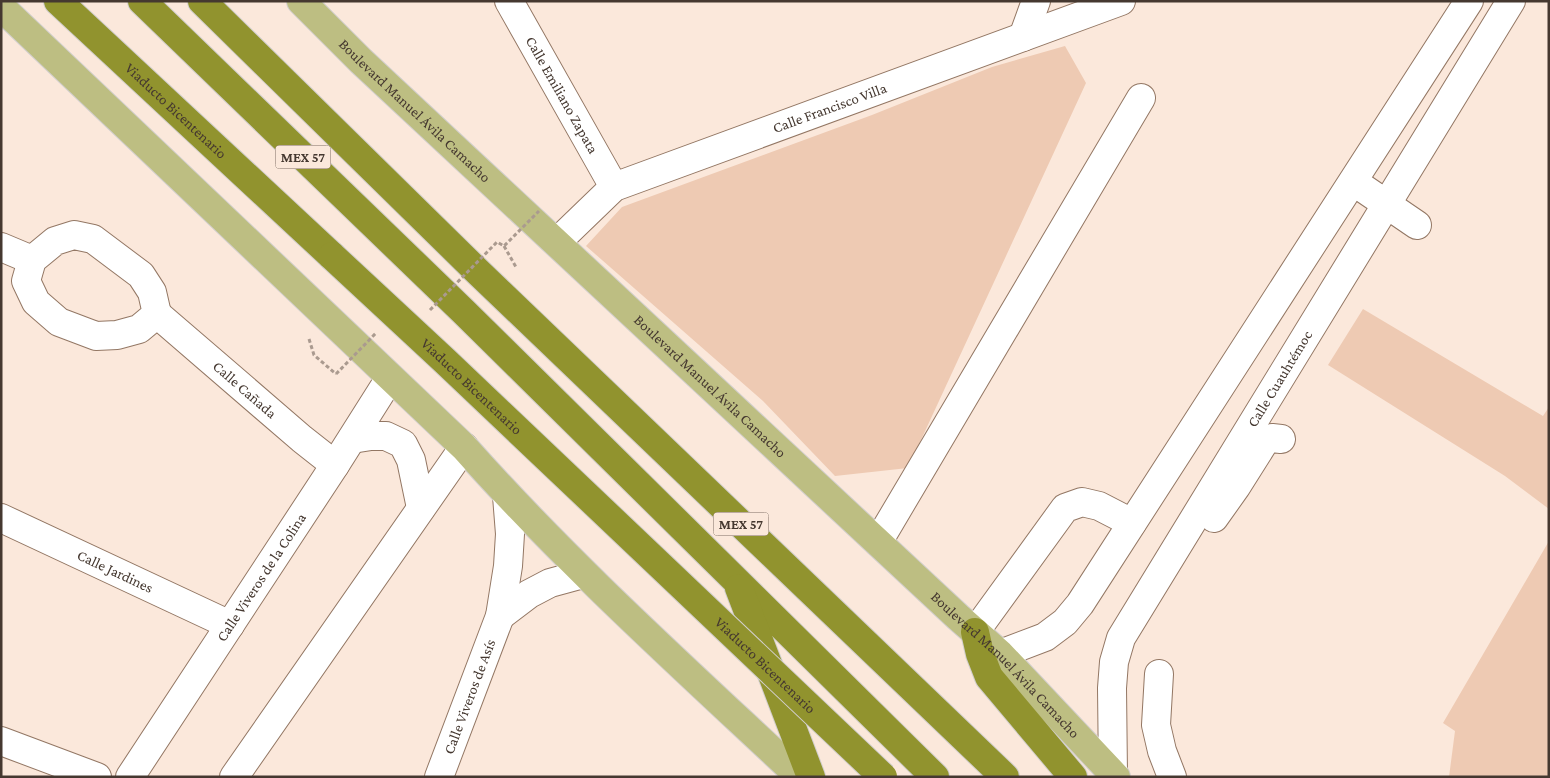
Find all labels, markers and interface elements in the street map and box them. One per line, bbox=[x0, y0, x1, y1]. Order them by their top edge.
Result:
street label: Calle Emiliano Zapata bbox=[523, 34, 601, 156]
street label: Boulevard Manuel Ávila Camacho bbox=[336, 36, 494, 185]
street label: Viaducto Bicentenario bbox=[122, 60, 230, 162]
street label: Calle Francisco Villa bbox=[771, 80, 889, 136]
road number: MEX 57 bbox=[276, 146, 330, 168]
street label: Boulevard Manuel Ávila Camacho bbox=[631, 312, 789, 461]
street label: Calle Cuauhtémoc bbox=[1244, 327, 1316, 430]
street label: Viaducto Bicentenario bbox=[418, 335, 525, 438]
street label: Calle Cañada bbox=[210, 358, 280, 422]
street label: Calle Viveros de la Colina bbox=[213, 510, 309, 644]
road number: MEX 57 bbox=[714, 512, 768, 536]
street label: Calle Jardines bbox=[75, 547, 156, 596]
street label: Boulevard Manuel Ávila Camacho bbox=[928, 588, 1083, 741]
street label: Viaducto Bicentenario bbox=[712, 614, 819, 717]
street label: Calle Viveros de Asís bbox=[440, 637, 499, 756]

